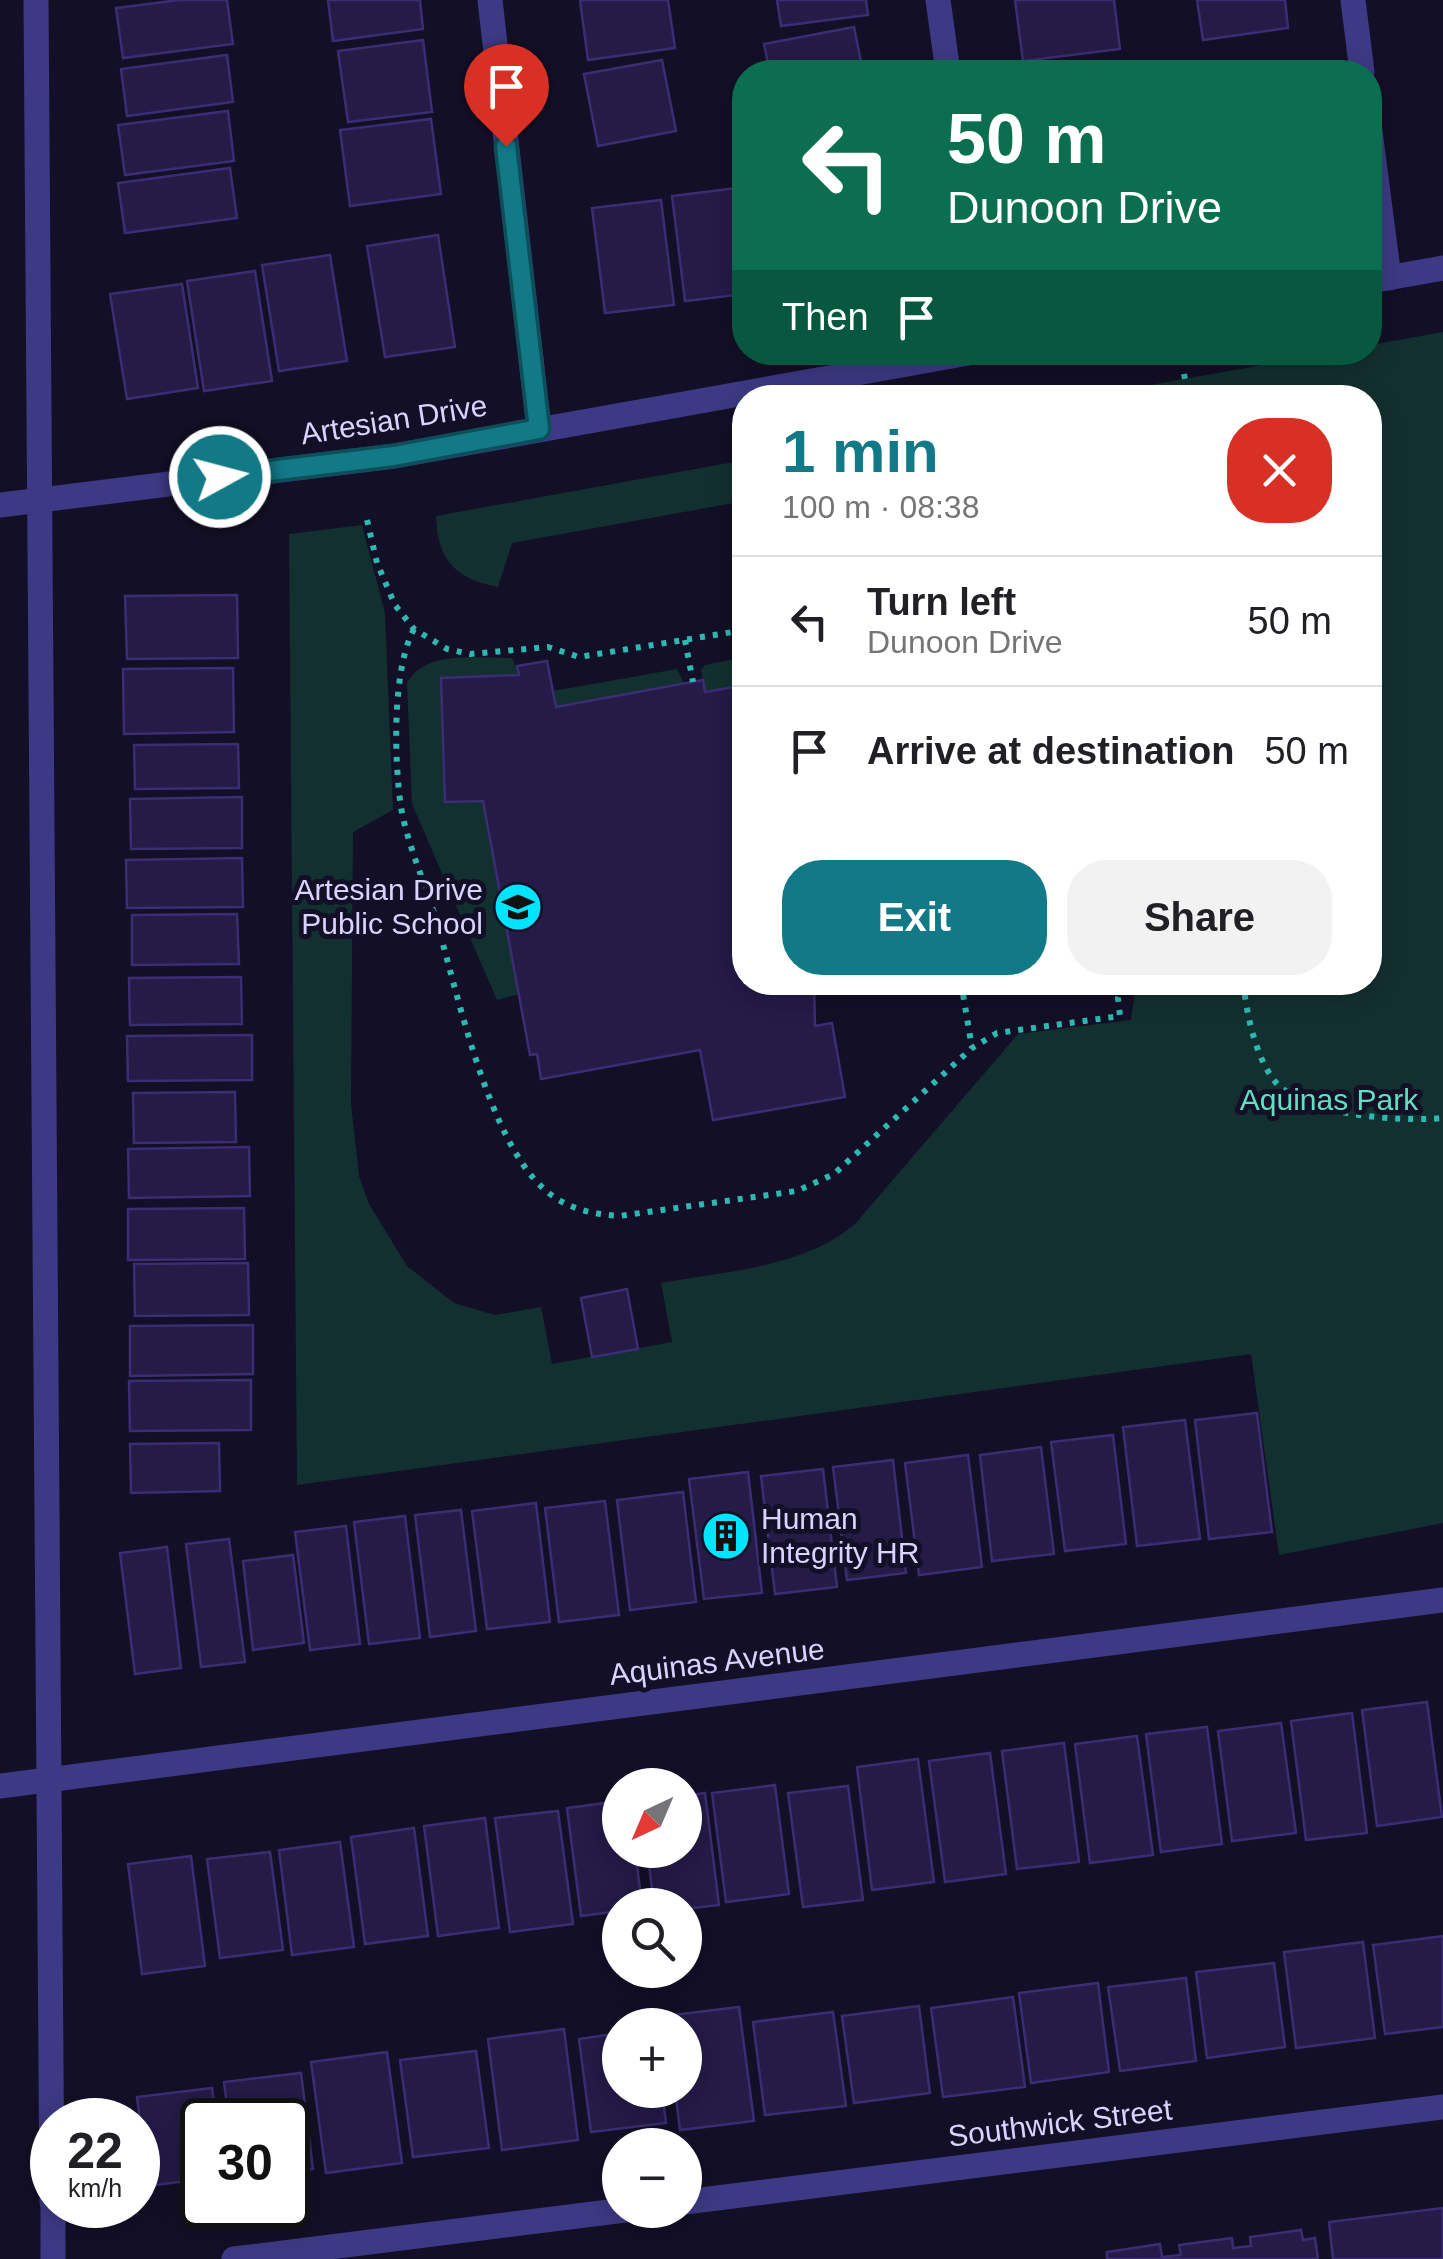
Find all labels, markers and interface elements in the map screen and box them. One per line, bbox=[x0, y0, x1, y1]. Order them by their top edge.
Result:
pin bbox=[464, 44, 549, 147]
icon: arrive bbox=[479, 59, 534, 114]
icon: left bbox=[782, 100, 912, 230]
text: 50 m bbox=[947, 100, 1107, 178]
text: Dunoon Drive bbox=[947, 182, 1222, 233]
icon: arrive bbox=[889, 290, 944, 345]
text: Then bbox=[782, 296, 869, 338]
street label: Artesian Drive bbox=[298, 388, 490, 451]
text: 1 min bbox=[782, 418, 939, 485]
button: close bbox=[1227, 418, 1332, 523]
position arrow bbox=[168, 425, 272, 529]
text: 100 m · 08:38 bbox=[782, 489, 979, 525]
text: Turn left bbox=[867, 581, 1016, 623]
icon: left bbox=[782, 594, 837, 649]
text: 50 m bbox=[1248, 600, 1332, 642]
text: Dunoon Drive bbox=[867, 624, 1063, 660]
icon: arrive bbox=[782, 724, 837, 779]
text: Arrive at destination bbox=[867, 730, 1234, 772]
text: 50 m bbox=[1264, 730, 1349, 772]
button: Exit bbox=[782, 860, 1047, 975]
button: Share bbox=[1067, 860, 1332, 975]
place label: Artesian Drive Public School bbox=[295, 873, 483, 940]
school or university icon: Artesian Drive Public School bbox=[492, 881, 544, 933]
park label: Aquinas Park bbox=[1240, 1083, 1419, 1116]
place label: Human Integrity HR bbox=[761, 1502, 919, 1569]
building icon: Human Integrity HR bbox=[700, 1510, 752, 1562]
street label: Aquinas Avenue bbox=[608, 1632, 826, 1691]
north arrow bbox=[602, 1768, 702, 1868]
map controls bbox=[602, 1768, 702, 2228]
button: search bbox=[602, 1888, 702, 1988]
button: + bbox=[602, 2008, 702, 2108]
street label: Southwick Street bbox=[946, 2092, 1174, 2153]
speed limit sign: 30 bbox=[180, 2098, 310, 2228]
text: 22 bbox=[67, 2123, 123, 2179]
button: − bbox=[602, 2128, 702, 2228]
text: km/h bbox=[68, 2174, 122, 2202]

